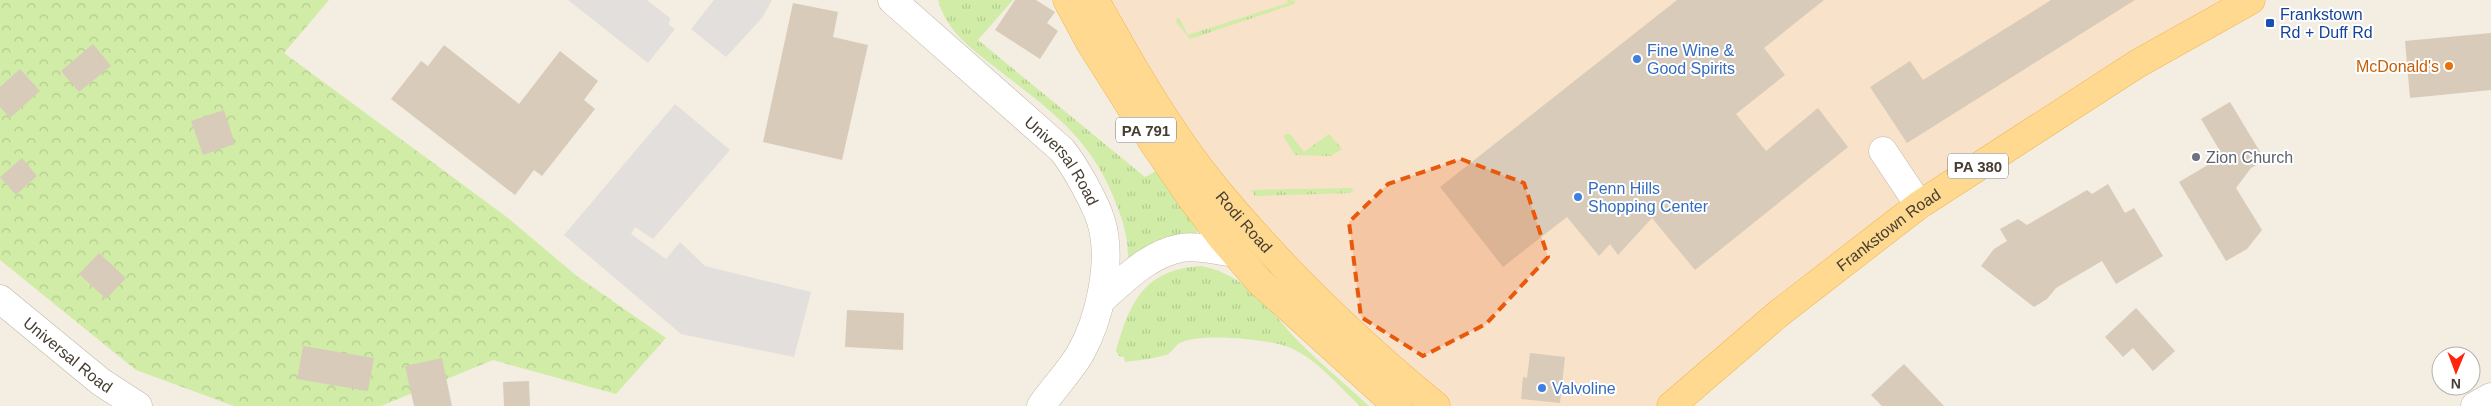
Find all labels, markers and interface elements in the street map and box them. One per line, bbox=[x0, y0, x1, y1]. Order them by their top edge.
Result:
place label: Frankstown Rd + Duff Rd bbox=[2280, 6, 2373, 41]
marker: Frankstown Rd + Duff Rd bbox=[2264, 17, 2276, 29]
place label: Fine Wine & Good Spirits bbox=[1647, 42, 1735, 77]
marker: Fine Wine & Good Spirits bbox=[1631, 53, 1643, 65]
place label: McDonald's bbox=[2356, 58, 2439, 75]
marker: McDonald's bbox=[2443, 60, 2455, 72]
street label: Universal Road bbox=[1022, 113, 1102, 208]
road number: PA 791 bbox=[1116, 118, 1176, 142]
place label: Zion Church bbox=[2206, 149, 2293, 166]
marker: Zion Church bbox=[2190, 151, 2202, 163]
road number: PA 380 bbox=[1948, 154, 2008, 178]
place label: Penn Hills Shopping Center bbox=[1588, 180, 1709, 215]
street label: Frankstown Road bbox=[1833, 185, 1943, 274]
street label: Rodi Road bbox=[1213, 188, 1276, 256]
marker: Penn Hills Shopping Center bbox=[1572, 191, 1584, 203]
street label: Universal Road bbox=[20, 314, 116, 396]
north arrow bbox=[2431, 346, 2481, 396]
text: N bbox=[2451, 376, 2461, 392]
place label: Valvoline bbox=[1552, 380, 1616, 397]
marker: Valvoline bbox=[1536, 382, 1548, 394]

